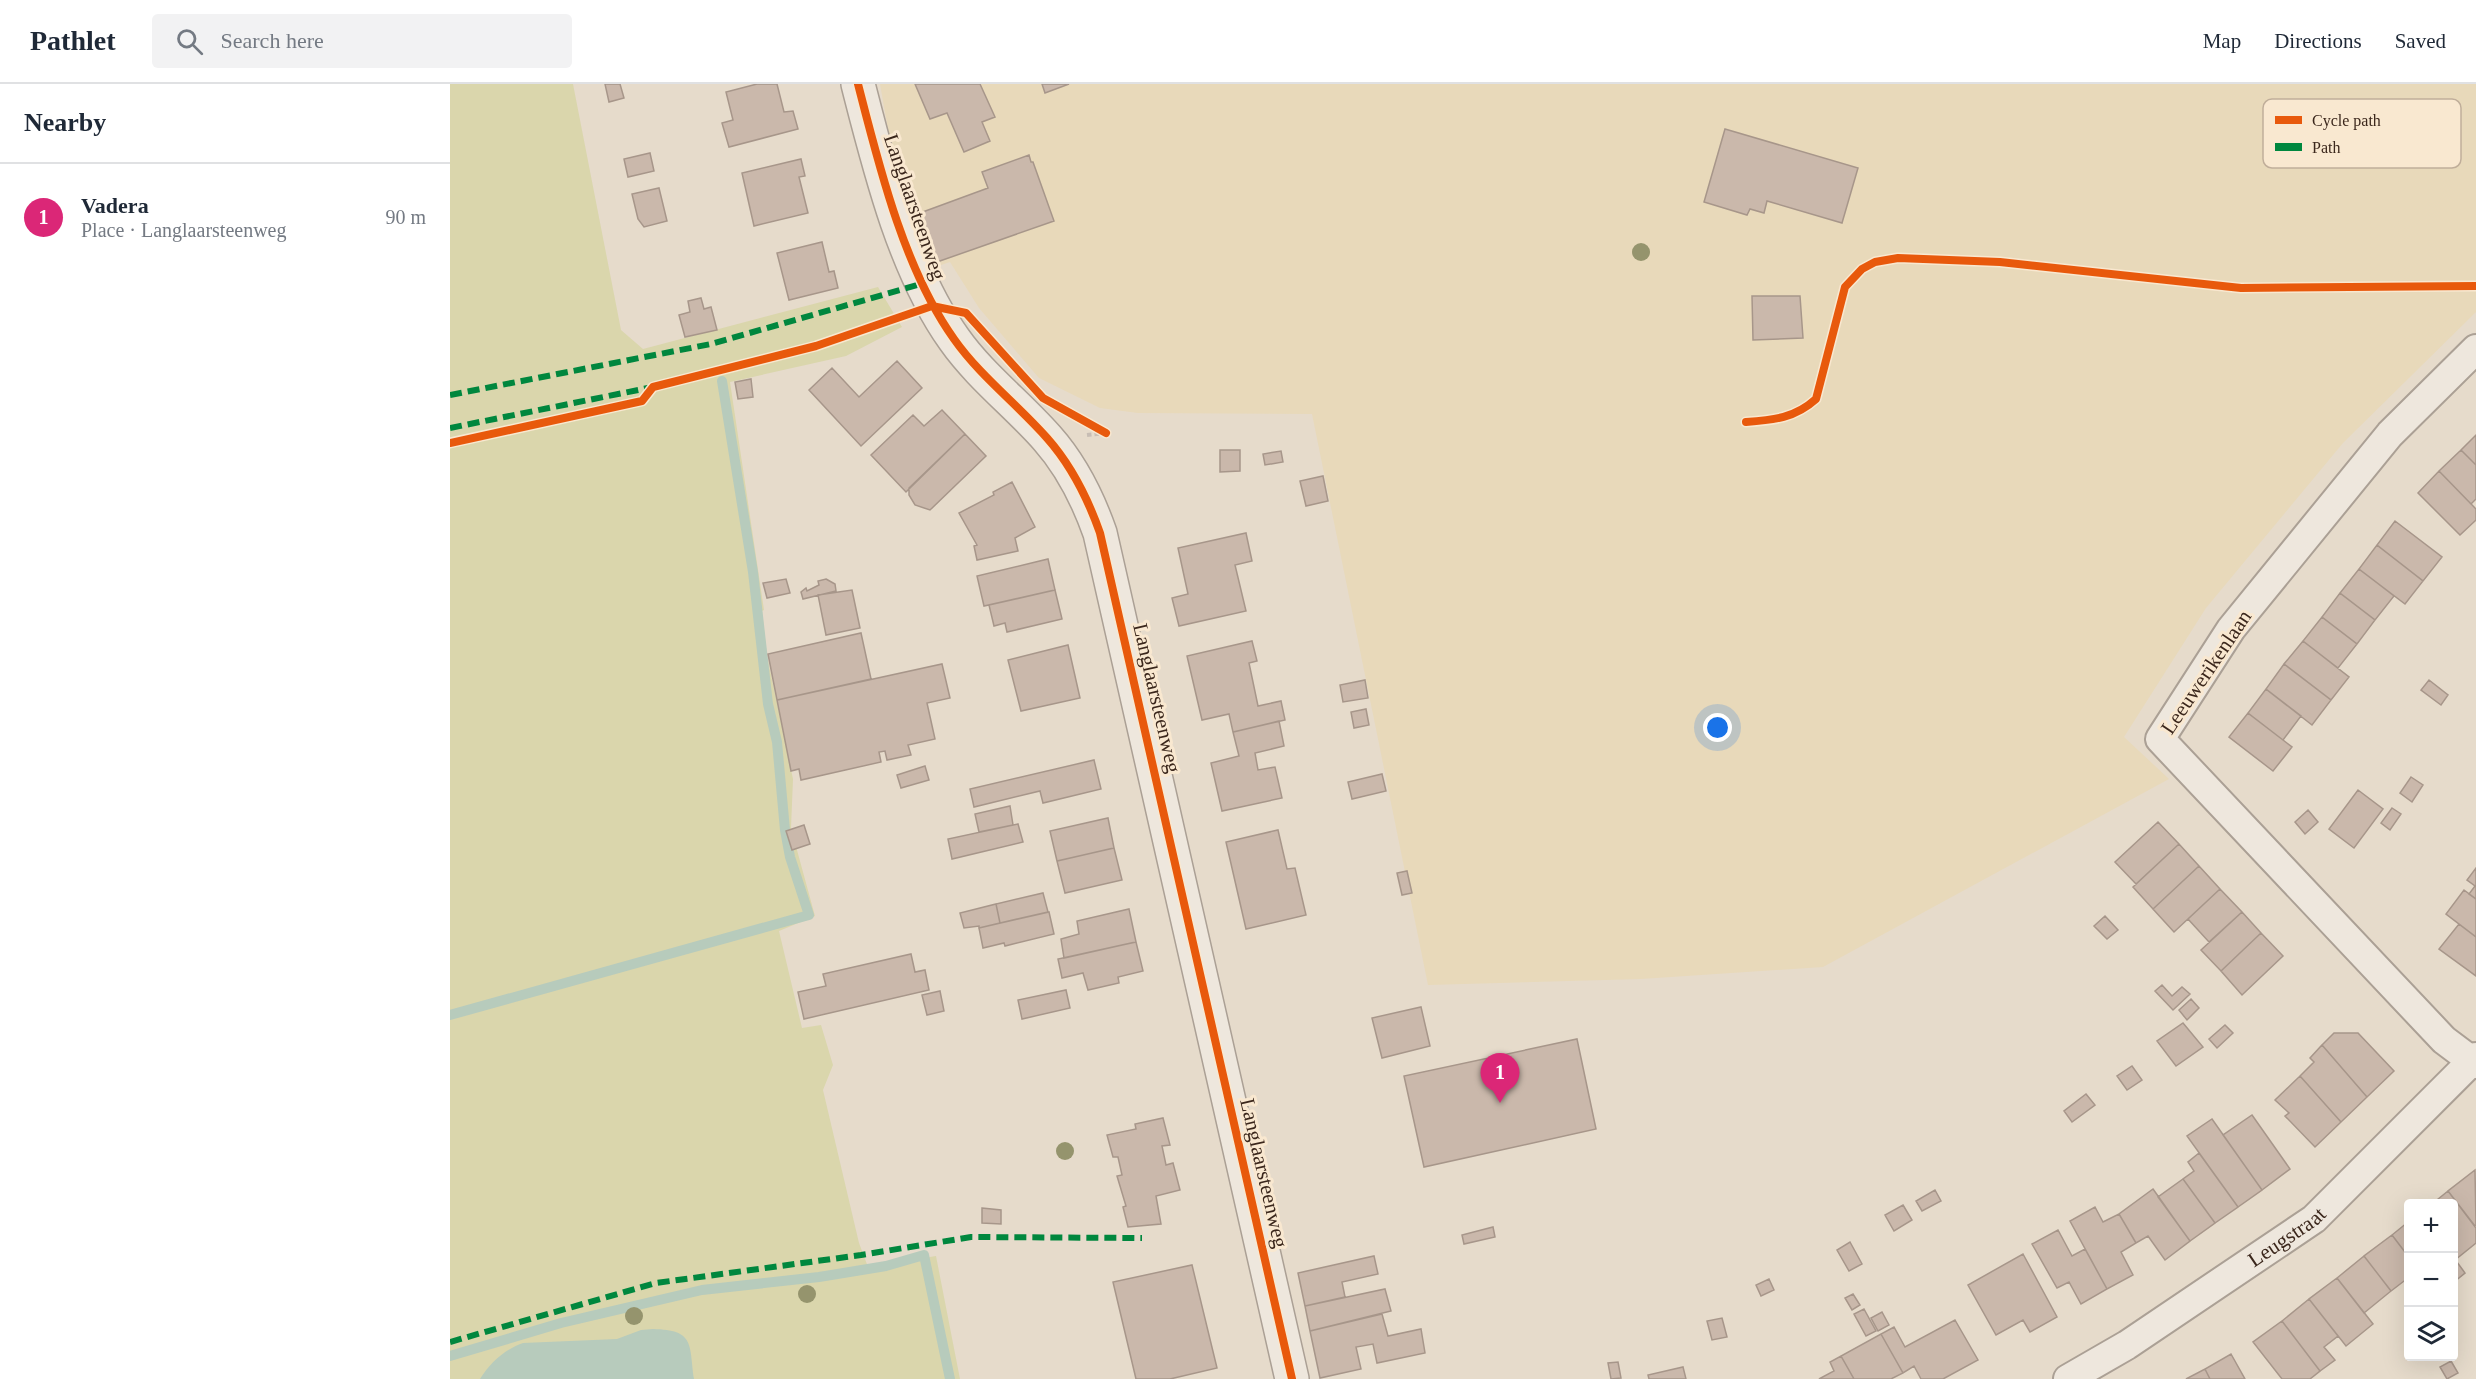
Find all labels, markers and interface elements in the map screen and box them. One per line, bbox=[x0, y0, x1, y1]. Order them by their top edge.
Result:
search box bbox=[152, 14, 572, 68]
text: Pathlet bbox=[30, 25, 116, 56]
icon: search bbox=[173, 25, 206, 58]
text: Search here bbox=[221, 28, 324, 53]
text: Map bbox=[2203, 29, 2241, 53]
text: Directions bbox=[2274, 29, 2362, 53]
text: Saved bbox=[2395, 29, 2446, 53]
legend bbox=[2263, 99, 2461, 168]
text: Nearby bbox=[24, 108, 106, 137]
text: Cycle path bbox=[2312, 112, 2381, 130]
street label: Langlaarsteenweg bbox=[879, 131, 951, 284]
text: Path bbox=[2312, 139, 2340, 156]
text: Vadera bbox=[81, 193, 149, 218]
text: 1 bbox=[39, 206, 49, 228]
text: 90 m bbox=[385, 206, 426, 228]
text: Place · Langlaarsteenweg bbox=[81, 219, 286, 241]
street label: Leeuwerikenlaan bbox=[2156, 605, 2257, 739]
street label: Langlaarsteenweg bbox=[1128, 621, 1186, 776]
your location bbox=[1703, 713, 1732, 742]
pin: 1 bbox=[1480, 1054, 1520, 1103]
street label: Langlaarsteenweg bbox=[1235, 1096, 1293, 1251]
map controls bbox=[2404, 1199, 2458, 1361]
button: + bbox=[2404, 1199, 2458, 1253]
street label: Leugstraat bbox=[2243, 1202, 2331, 1272]
button: − bbox=[2404, 1253, 2458, 1307]
button: layers bbox=[2404, 1307, 2458, 1361]

